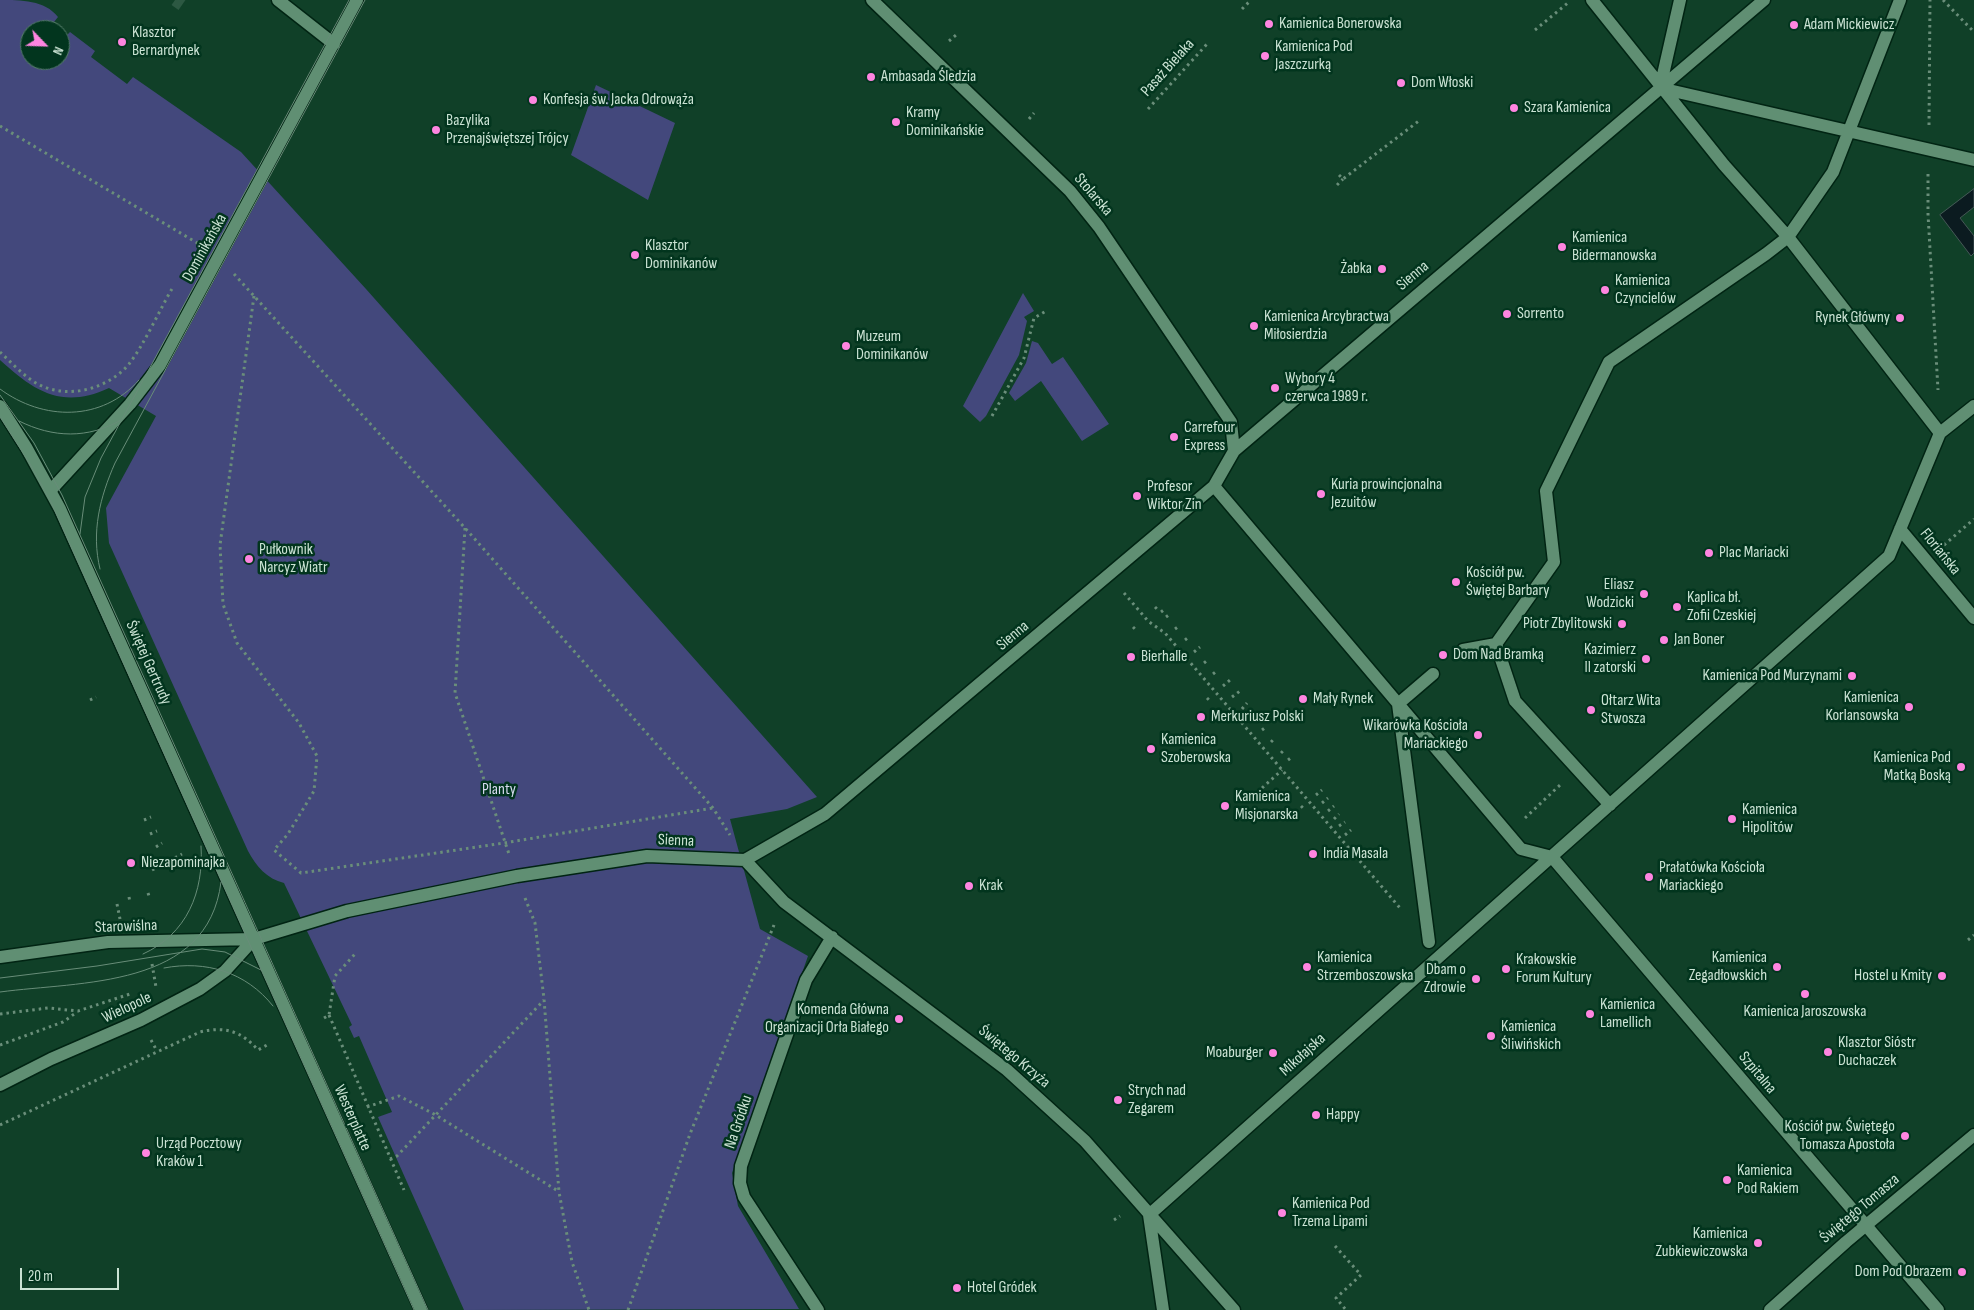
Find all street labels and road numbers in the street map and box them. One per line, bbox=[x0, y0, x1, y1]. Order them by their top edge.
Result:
street label: Pasaż Bielaka bbox=[1137, 35, 1199, 101]
street label: Stolarska bbox=[1069, 170, 1117, 220]
street label: Dominikańska bbox=[178, 211, 232, 285]
street label: Sienna bbox=[1393, 257, 1433, 295]
street label: Floriańska bbox=[1915, 525, 1965, 579]
street label: Sienna bbox=[993, 617, 1033, 655]
street label: Świętej Gertrudy bbox=[121, 618, 175, 708]
street label: Sienna bbox=[658, 831, 694, 851]
street label: Starowiślna bbox=[94, 916, 158, 938]
street label: Wielopole bbox=[99, 988, 155, 1028]
street label: Świętego Krzyża bbox=[974, 1021, 1054, 1093]
street label: Mikołajska bbox=[1276, 1029, 1330, 1081]
street label: Szpitalna bbox=[1734, 1048, 1780, 1098]
street label: Westerplatte bbox=[329, 1082, 375, 1154]
street label: Na Gródku bbox=[721, 1093, 757, 1151]
street label: Świętego Tomasza bbox=[1816, 1170, 1904, 1248]

